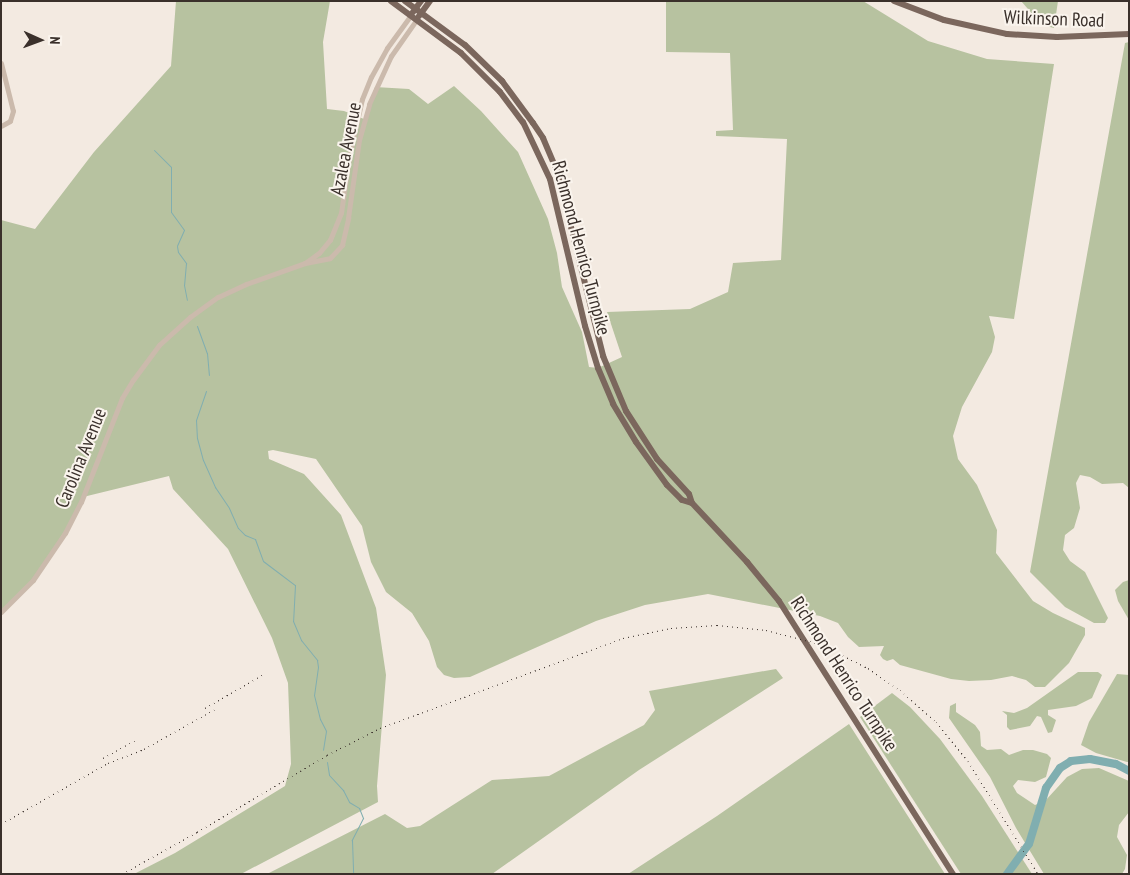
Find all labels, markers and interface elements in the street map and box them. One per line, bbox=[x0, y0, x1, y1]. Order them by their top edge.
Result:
street label: Wilkinson Road bbox=[1003, 6, 1105, 32]
north arrow bbox=[15, 15, 65, 65]
text: N bbox=[46, 36, 64, 45]
street label: Azalea Avenue bbox=[326, 100, 366, 198]
street label: Richmond Henrico Turnpike bbox=[547, 158, 615, 338]
street label: Carolina Avenue bbox=[51, 405, 111, 511]
street label: Richmond Henrico Turnpike bbox=[785, 592, 903, 756]

